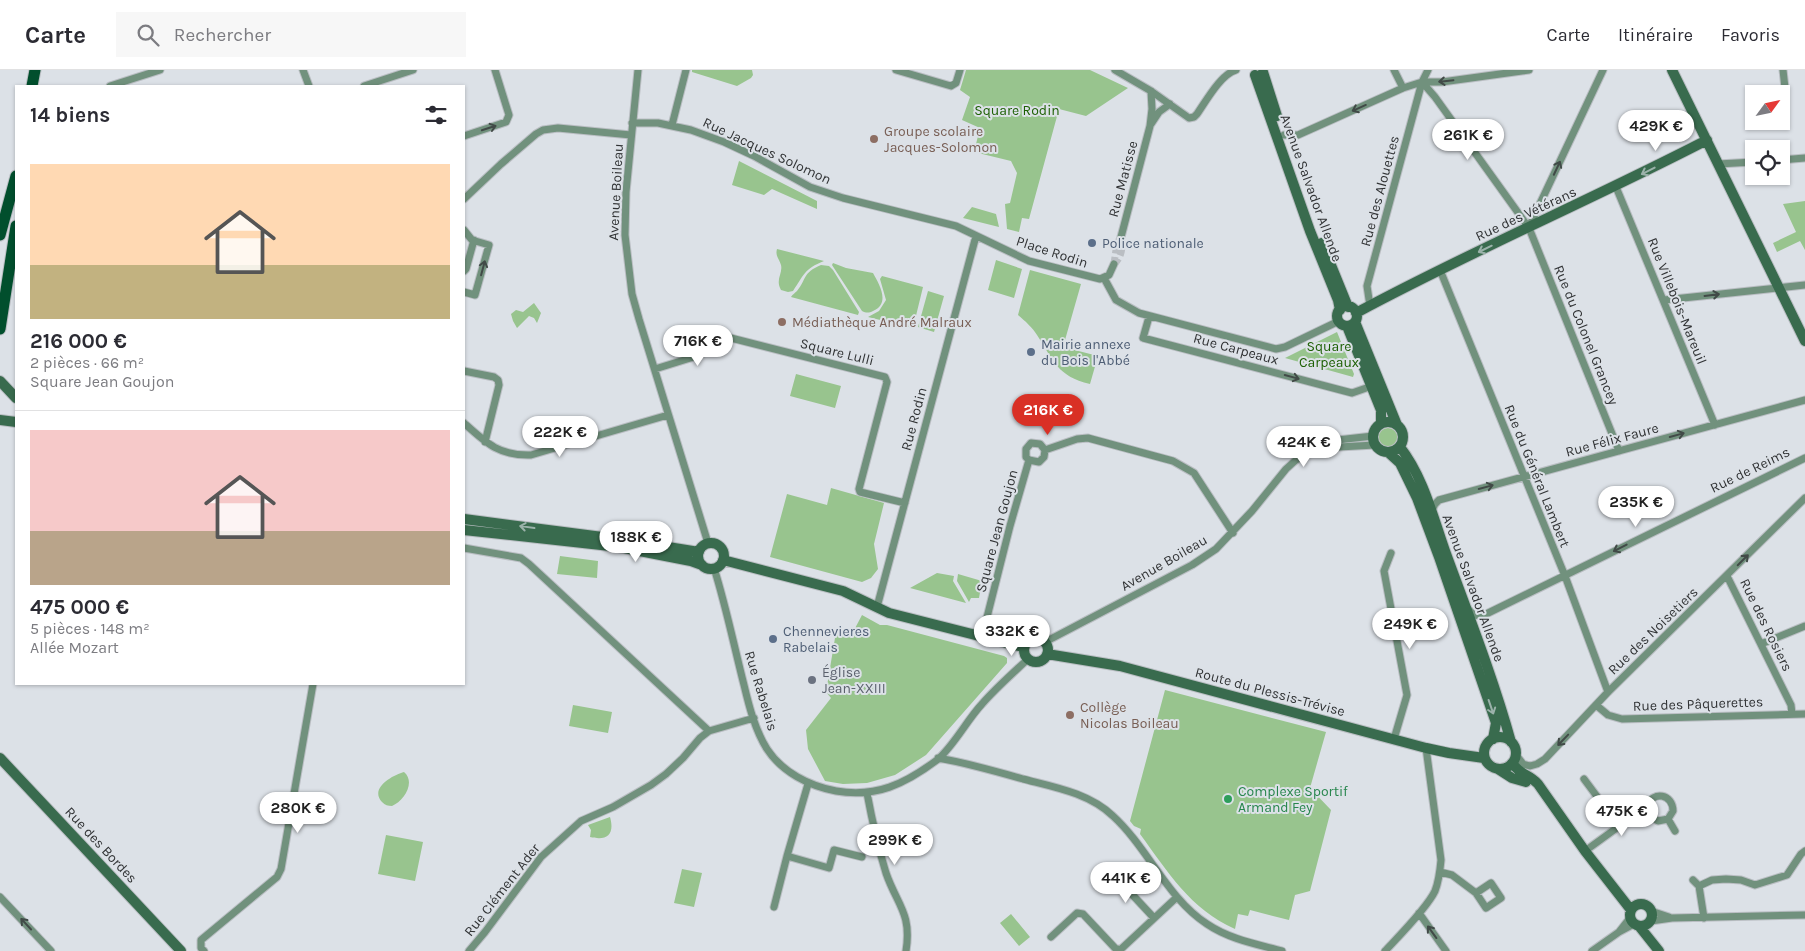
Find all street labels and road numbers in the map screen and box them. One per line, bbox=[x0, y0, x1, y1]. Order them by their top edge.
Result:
street label: Avenue Salvador Allende bbox=[1276, 112, 1346, 264]
street label: Rue Jacques Solomon bbox=[700, 114, 834, 188]
street label: Rue des Alouettes bbox=[1357, 134, 1403, 248]
street label: Rue Matisse bbox=[1105, 139, 1141, 219]
street label: Avenue Boileau bbox=[605, 143, 627, 241]
street label: Rue des Vétérans bbox=[1473, 183, 1579, 245]
street label: Place Rodin bbox=[1014, 232, 1090, 272]
street label: Rue Villebois-Mareuil bbox=[1644, 235, 1710, 367]
street label: Rue du Colonel Grancey bbox=[1550, 263, 1622, 408]
street label: Rue Carpeaux bbox=[1191, 329, 1281, 369]
street label: Square Lulli bbox=[798, 335, 876, 369]
street label: Rue Rodin bbox=[897, 386, 931, 452]
street label: Rue du Général Lambert bbox=[1501, 402, 1573, 550]
street label: Rue Félix Faure bbox=[1564, 419, 1660, 461]
street label: Rue de Reims bbox=[1707, 443, 1793, 497]
street label: Square Jean Goujon bbox=[972, 468, 1022, 594]
street label: Avenue Salvador Allende bbox=[1438, 512, 1508, 664]
street label: Avenue Boileau bbox=[1118, 531, 1210, 595]
street label: Rue des Rosiers bbox=[1736, 576, 1796, 674]
street label: Rue des Noisetiers bbox=[1604, 584, 1702, 678]
street label: Rue Rabelais bbox=[741, 649, 781, 733]
street label: Route du Plessis-Trévise bbox=[1193, 664, 1347, 720]
street label: Rue des Pâquerettes bbox=[1633, 693, 1763, 715]
street label: Rue des Bordes bbox=[61, 803, 141, 887]
street label: Rue Clément Ader bbox=[460, 839, 544, 940]

